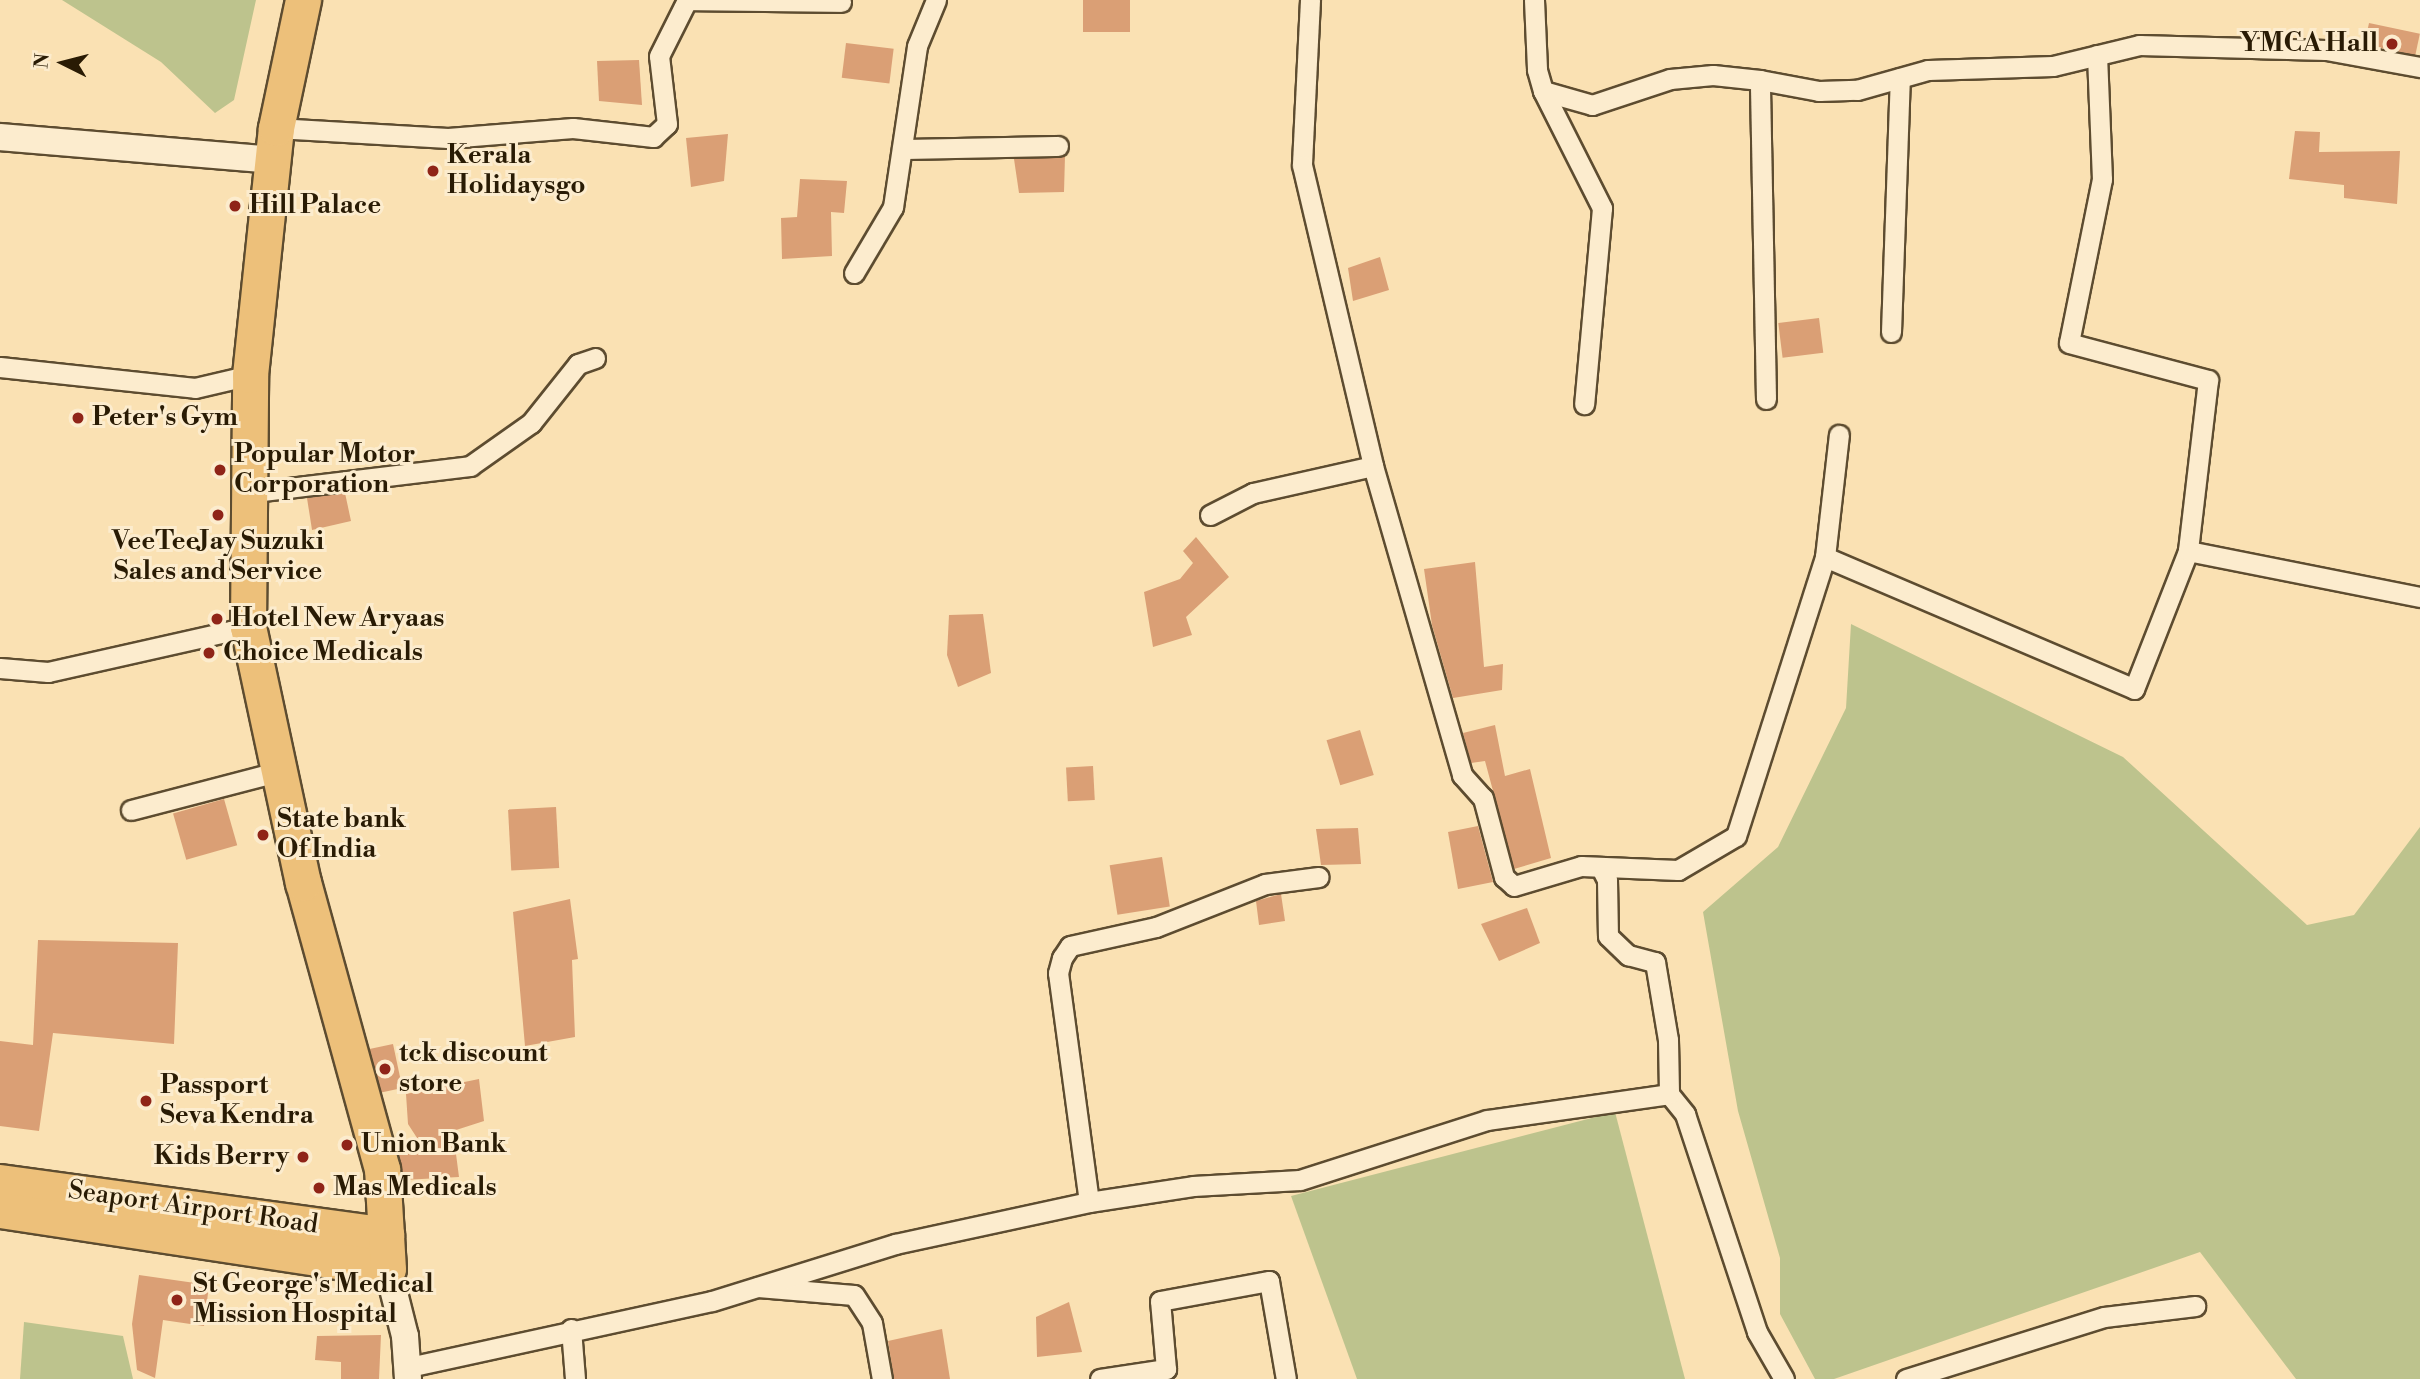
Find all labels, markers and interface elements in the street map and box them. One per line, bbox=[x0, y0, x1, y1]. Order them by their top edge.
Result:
north arrow bbox=[28, 28, 98, 98]
place label: YMCA Hall bbox=[2239, 28, 2378, 60]
marker: YMCA Hall bbox=[2384, 36, 2400, 52]
text: N bbox=[29, 52, 55, 70]
place label: Kerala Holidaysgo bbox=[447, 140, 586, 202]
marker: Kerala Holidaysgo bbox=[425, 163, 441, 179]
place label: Hill Palace bbox=[249, 190, 381, 222]
marker: Hill Palace bbox=[227, 198, 243, 214]
place label: Peter's Gym bbox=[92, 402, 238, 434]
marker: Peter's Gym bbox=[70, 410, 86, 426]
place label: Popular Motor Corporation bbox=[234, 439, 415, 500]
marker: Popular Motor Corporation bbox=[212, 462, 228, 478]
marker: VeeTeeJay Suzuki Sales and Service bbox=[210, 507, 226, 523]
place label: VeeTeeJay Suzuki Sales and Service bbox=[112, 526, 324, 588]
place label: Hotel New Aryaas bbox=[231, 603, 444, 635]
marker: Hotel New Aryaas bbox=[209, 611, 225, 627]
place label: Choice Medicals bbox=[223, 637, 423, 669]
marker: Choice Medicals bbox=[201, 645, 217, 661]
place label: State bank Of India bbox=[277, 804, 406, 866]
marker: State bank Of India bbox=[255, 827, 271, 843]
place label: tck discount store bbox=[399, 1038, 548, 1100]
marker: tck discount store bbox=[377, 1061, 393, 1077]
place label: Passport Seva Kendra bbox=[160, 1070, 314, 1132]
marker: Passport Seva Kendra bbox=[138, 1093, 154, 1109]
place label: Union Bank bbox=[361, 1129, 506, 1161]
marker: Union Bank bbox=[339, 1137, 355, 1153]
place label: Kids Berry bbox=[154, 1141, 289, 1173]
marker: Kids Berry bbox=[295, 1149, 311, 1165]
place label: Mas Medicals bbox=[333, 1172, 497, 1204]
street label: Seaport Airport Road bbox=[66, 1175, 320, 1241]
marker: Mas Medicals bbox=[311, 1180, 327, 1196]
place label: St George's Medical Mission Hospital bbox=[193, 1269, 433, 1330]
marker: St George's Medical Mission Hospital bbox=[167, 1290, 187, 1310]

